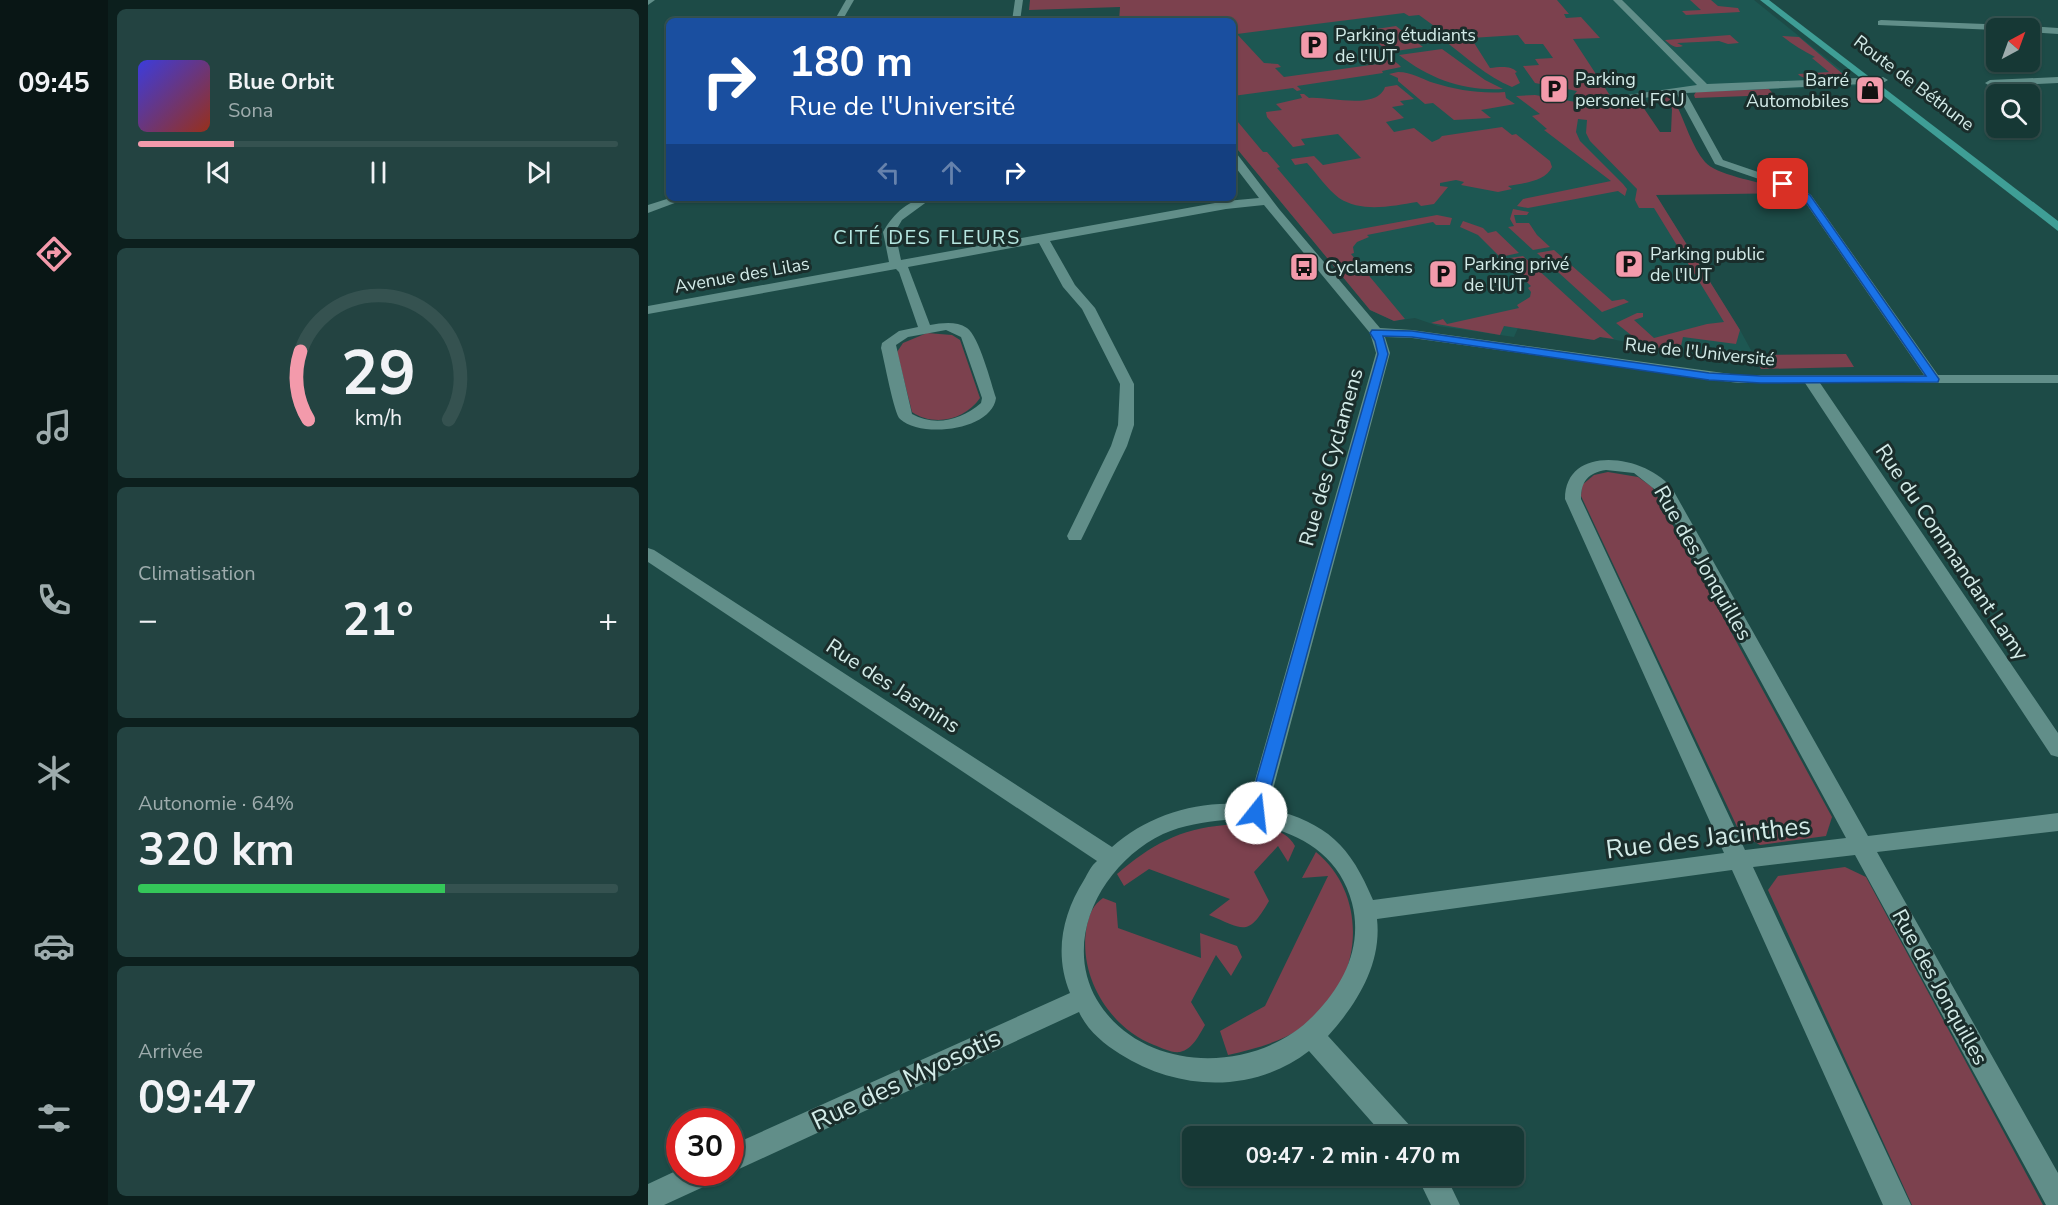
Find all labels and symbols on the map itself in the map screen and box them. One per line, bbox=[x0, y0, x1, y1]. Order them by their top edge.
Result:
north arrow bbox=[1986, 18, 2040, 72]
place label: Parking étudiants de l'IUT bbox=[1335, 23, 1476, 68]
parking icon: Parking étudiants de l'IUT bbox=[1298, 29, 1330, 61]
street label: Route de Béthune bbox=[1849, 30, 1979, 136]
place label: Parking personel FCU bbox=[1575, 67, 1685, 112]
place label: Barré Automobiles bbox=[1746, 68, 1849, 113]
parking icon: Parking personel FCU bbox=[1538, 73, 1570, 105]
shop icon: Barré Automobiles bbox=[1854, 74, 1886, 106]
pin bbox=[1757, 158, 1808, 209]
district label: CITÉ DES FLEURS bbox=[833, 224, 1021, 251]
place label: Parking public de l'IUT bbox=[1650, 242, 1764, 287]
parking icon: Parking public de l'IUT bbox=[1613, 248, 1645, 280]
street label: Avenue des Lilas bbox=[673, 251, 811, 299]
bus stop icon: Cyclamens bbox=[1288, 251, 1320, 283]
place label: Parking privé de l'IUT bbox=[1464, 252, 1569, 297]
place label: Cyclamens bbox=[1325, 255, 1413, 279]
parking icon: Parking privé de l'IUT bbox=[1427, 258, 1459, 290]
street label: Rue de l'Université bbox=[1624, 332, 1776, 372]
street label: Rue des Cyclamens bbox=[1292, 365, 1370, 549]
street label: Rue du Commandant Lamy bbox=[1869, 438, 2035, 666]
street label: Rue des Jonquilles bbox=[1647, 481, 1759, 645]
street label: Rue des Jasmins bbox=[821, 632, 965, 740]
position arrow bbox=[1224, 781, 1288, 845]
street label: Rue des Jacinthes bbox=[1604, 808, 1812, 867]
street label: Rue des Jonquilles bbox=[1886, 904, 1994, 1070]
street label: Rue des Myosotis bbox=[806, 1020, 1007, 1139]
speed limit sign: 30 bbox=[666, 1108, 744, 1186]

